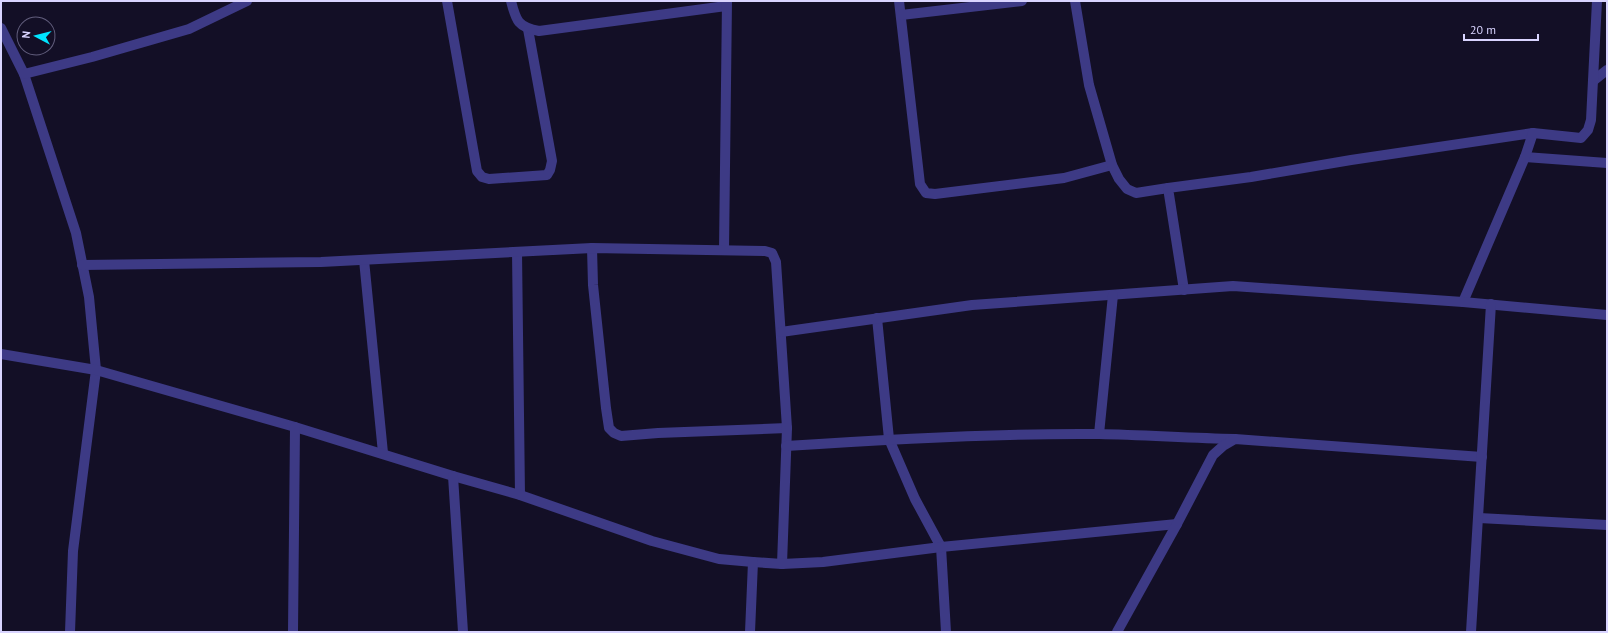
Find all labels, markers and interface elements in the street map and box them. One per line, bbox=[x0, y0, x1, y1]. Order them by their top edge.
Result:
north arrow bbox=[16, 16, 56, 56]
scale bar bbox=[1464, 16, 1538, 42]
text: 20 m bbox=[1470, 22, 1496, 37]
text: N bbox=[19, 30, 33, 39]

